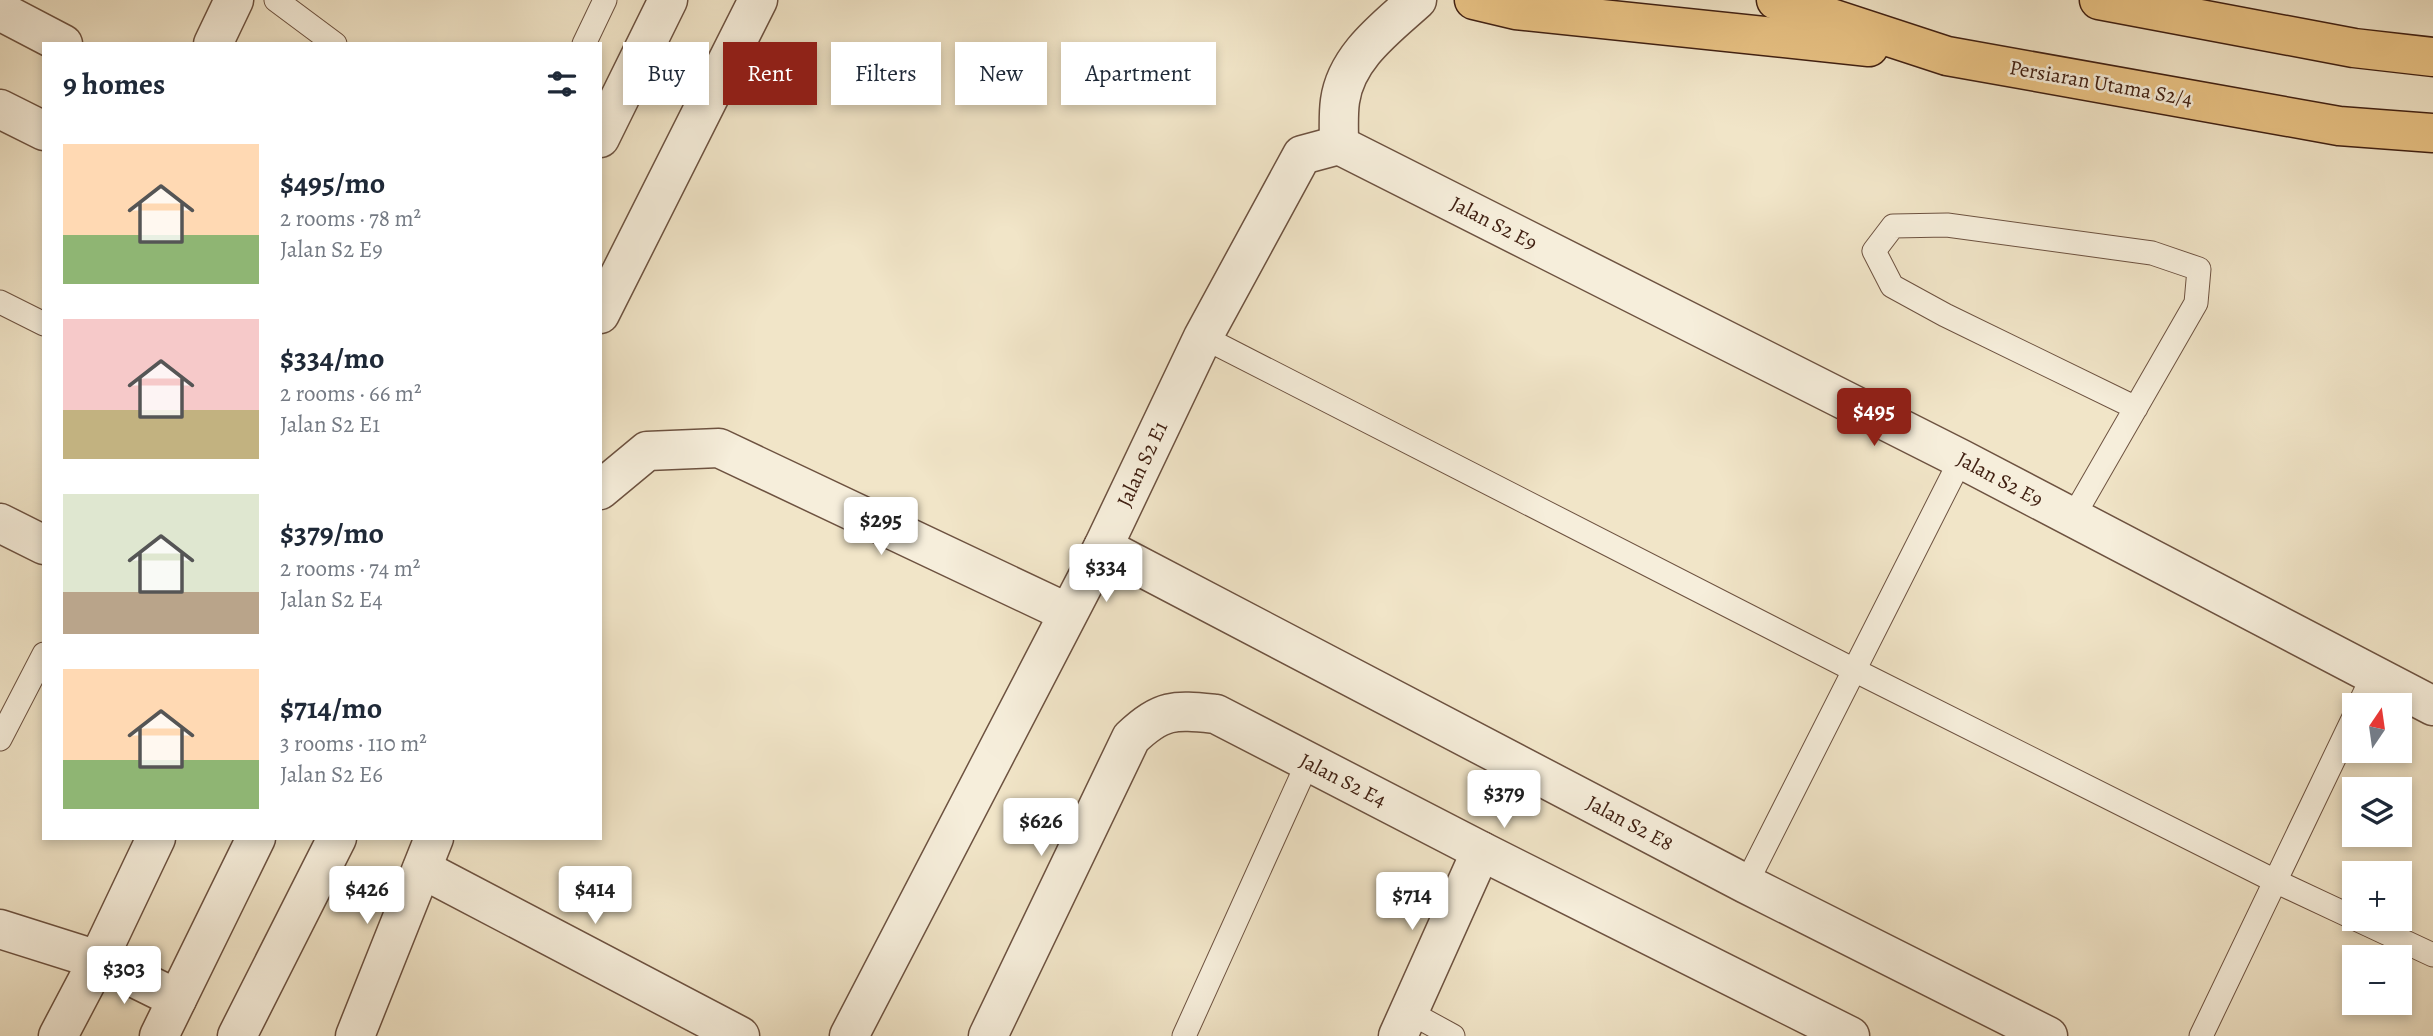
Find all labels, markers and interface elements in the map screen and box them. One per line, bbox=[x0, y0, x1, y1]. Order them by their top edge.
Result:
chip: Buy bbox=[623, 42, 709, 105]
chip: Rent bbox=[723, 42, 817, 105]
chip: Filters bbox=[831, 42, 941, 105]
chip: New bbox=[955, 42, 1047, 105]
chip: Apartment bbox=[1061, 42, 1216, 105]
street label: Persiaran Utama S2/4 bbox=[2007, 53, 2195, 113]
text: 9 homes bbox=[63, 64, 165, 104]
icon: filters bbox=[543, 65, 581, 103]
text: $495/mo bbox=[280, 163, 385, 203]
icon: home bbox=[119, 172, 203, 256]
street label: Jalan S2 E9 bbox=[1446, 189, 1542, 257]
text: 2 rooms · 78 m² bbox=[280, 203, 421, 234]
text: Jalan S2 E9 bbox=[280, 234, 383, 265]
text: $334/mo bbox=[280, 338, 384, 378]
icon: home bbox=[119, 347, 203, 431]
text: 2 rooms · 66 m² bbox=[280, 378, 422, 409]
pin: $495 bbox=[1833, 388, 1915, 448]
text: $495 bbox=[1853, 395, 1895, 426]
text: Jalan S2 E1 bbox=[280, 409, 380, 440]
street label: Jalan S2 E1 bbox=[1110, 417, 1174, 511]
street label: Jalan S2 E9 bbox=[1952, 445, 2048, 513]
pin: $295 bbox=[840, 498, 922, 557]
text: $295 bbox=[860, 504, 902, 535]
text: $379/mo bbox=[280, 513, 384, 553]
icon: home bbox=[119, 522, 203, 606]
pin: $334 bbox=[1065, 544, 1147, 604]
text: $334 bbox=[1085, 551, 1127, 582]
text: 2 rooms · 74 m² bbox=[280, 553, 420, 584]
text: Jalan S2 E4 bbox=[280, 584, 383, 615]
text: $714/mo bbox=[280, 688, 382, 728]
north arrow bbox=[2342, 693, 2412, 763]
map controls bbox=[2342, 693, 2412, 1015]
icon: home bbox=[119, 697, 203, 781]
text: 3 rooms · 110 m² bbox=[280, 728, 427, 759]
street label: Jalan S2 E4 bbox=[1295, 746, 1391, 814]
text: Jalan S2 E6 bbox=[280, 759, 383, 790]
pin: $379 bbox=[1463, 770, 1545, 830]
text: $379 bbox=[1483, 777, 1525, 808]
button: layers bbox=[2342, 777, 2412, 847]
street label: Jalan S2 E8 bbox=[1582, 788, 1678, 858]
pin: $626 bbox=[1000, 798, 1082, 858]
text: $626 bbox=[1019, 805, 1063, 836]
button: + bbox=[2342, 861, 2412, 931]
pin: $426 bbox=[326, 866, 408, 926]
pin: $414 bbox=[554, 866, 636, 926]
pin: $714 bbox=[1371, 872, 1453, 932]
text: $426 bbox=[345, 873, 389, 904]
text: $414 bbox=[575, 873, 615, 904]
text: $714 bbox=[1392, 879, 1432, 910]
button: − bbox=[2342, 945, 2412, 1015]
pin: $303 bbox=[83, 946, 165, 1006]
text: $303 bbox=[103, 953, 145, 984]

